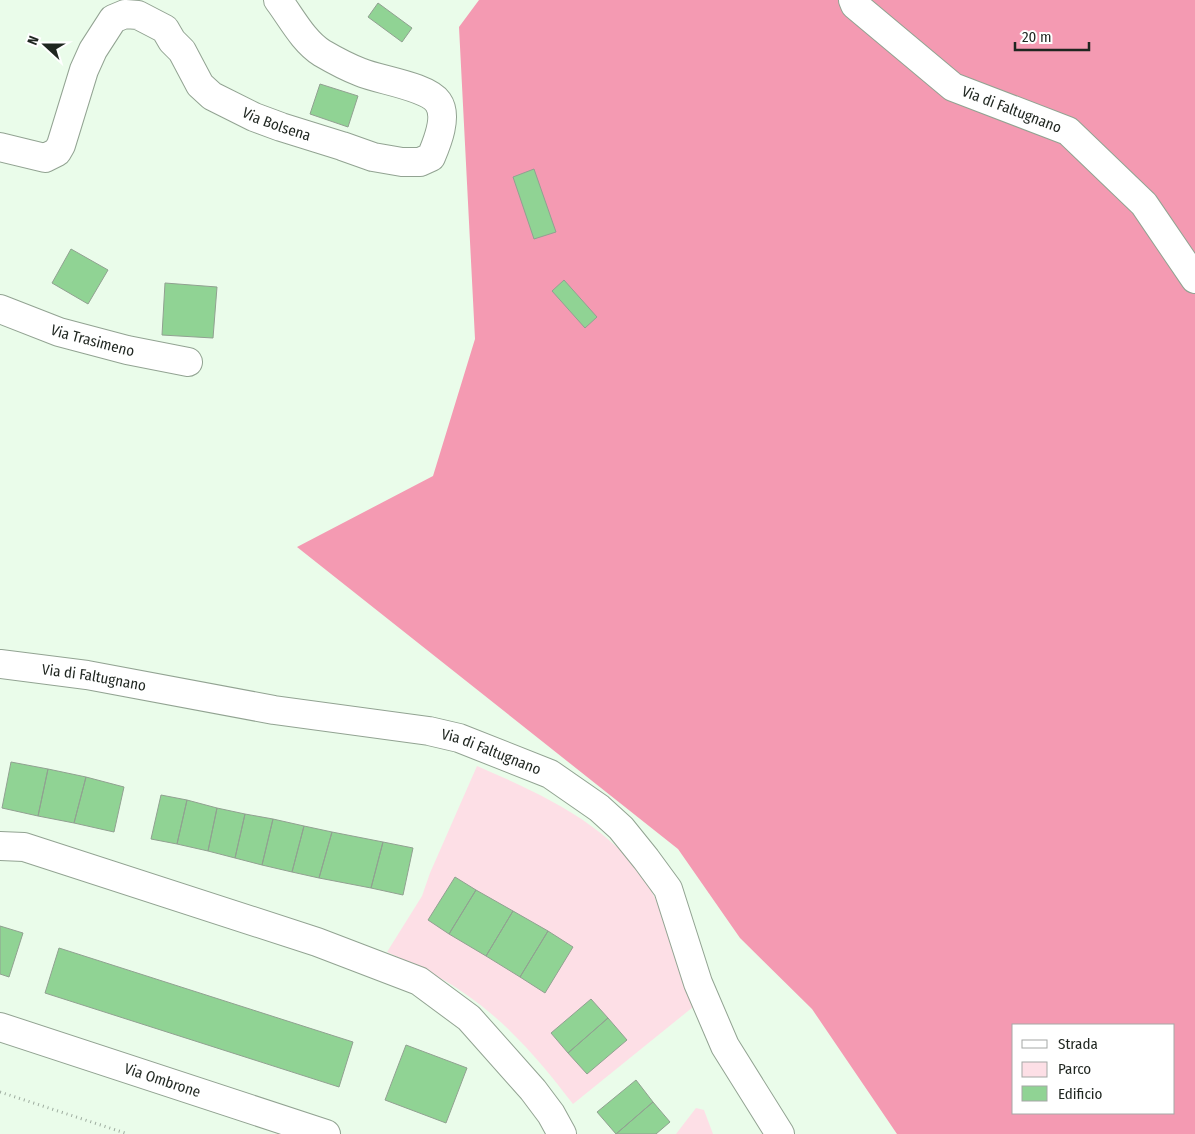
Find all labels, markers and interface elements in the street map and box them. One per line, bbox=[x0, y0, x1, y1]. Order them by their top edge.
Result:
north arrow bbox=[20, 20, 70, 70]
scale bar bbox=[1015, 20, 1089, 52]
text: 20 m bbox=[1022, 28, 1052, 46]
text: N bbox=[24, 34, 43, 47]
street label: Via di Faltugnano bbox=[959, 82, 1064, 137]
street label: Via Bolsena bbox=[239, 104, 313, 145]
street label: Via Trasimeno bbox=[48, 321, 136, 360]
street label: Via di Faltugnano bbox=[41, 660, 148, 695]
street label: Via di Faltugnano bbox=[440, 725, 544, 779]
legend bbox=[1012, 1024, 1175, 1114]
text: Strada bbox=[1058, 1035, 1098, 1053]
street label: Via Ombrone bbox=[122, 1059, 203, 1101]
text: Parco bbox=[1058, 1060, 1091, 1078]
text: Edificio bbox=[1058, 1085, 1103, 1103]

